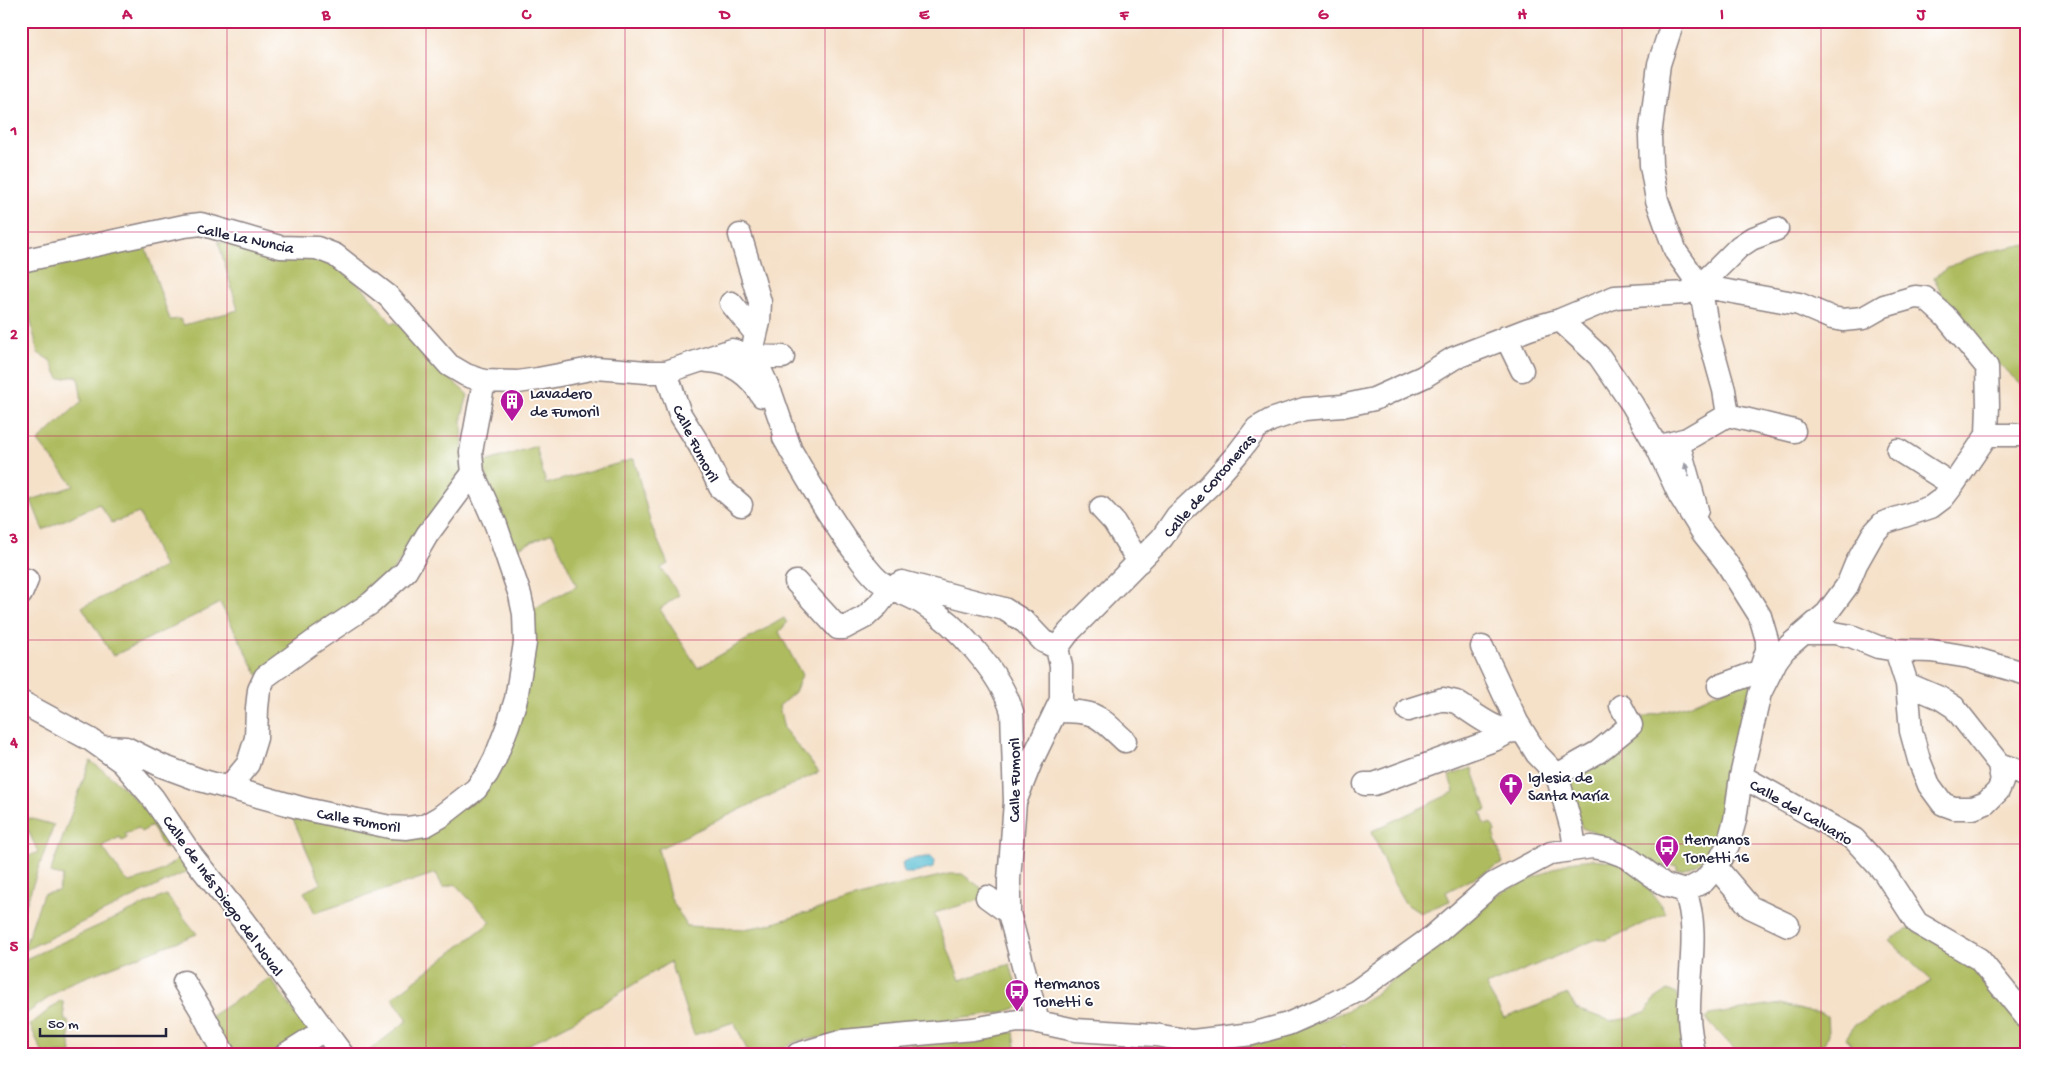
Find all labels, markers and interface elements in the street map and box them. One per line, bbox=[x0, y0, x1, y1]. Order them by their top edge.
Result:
text: A bbox=[121, 7, 133, 26]
text: B bbox=[321, 7, 331, 26]
text: C bbox=[521, 7, 532, 26]
text: D bbox=[718, 7, 731, 26]
text: E bbox=[919, 7, 930, 26]
text: F bbox=[1119, 7, 1130, 26]
text: G bbox=[1318, 7, 1329, 26]
text: H bbox=[1517, 7, 1527, 26]
text: I bbox=[1720, 7, 1724, 26]
text: J bbox=[1916, 7, 1927, 26]
text: 1 bbox=[10, 123, 17, 142]
street label: Calle La Nuncia bbox=[195, 221, 297, 260]
text: 2 bbox=[10, 327, 18, 346]
place label: Lavadero de Fumoril bbox=[530, 386, 599, 423]
building icon: Lavadero de Fumoril bbox=[499, 388, 525, 422]
street label: Calle Fumoril bbox=[666, 403, 722, 487]
street label: Calle de Corconeras bbox=[1161, 431, 1261, 543]
one-way arrow bbox=[1683, 462, 1691, 477]
text: 3 bbox=[9, 531, 18, 550]
text: 4 bbox=[9, 735, 18, 754]
street label: Calle Fumoril bbox=[1007, 738, 1026, 822]
place label: Iglesia de Santa María bbox=[1528, 770, 1610, 807]
church icon: Iglesia de Santa María bbox=[1498, 772, 1524, 806]
street label: Calle del Calvario bbox=[1745, 777, 1855, 851]
street label: Calle Fumoril bbox=[315, 806, 402, 839]
street label: Calle de Inés Diego del Noval bbox=[156, 813, 286, 981]
place label: Hermanos Tonetti 16 bbox=[1683, 832, 1750, 869]
bus stop icon: Hermanos Tonetti 16 bbox=[1654, 834, 1680, 868]
text: 5 bbox=[10, 939, 19, 958]
place label: Hermanos Tonetti 6 bbox=[1033, 976, 1100, 1013]
bus stop icon: Hermanos Tonetti 6 bbox=[1004, 978, 1030, 1012]
scale bar bbox=[40, 1005, 166, 1037]
text: 50 m bbox=[48, 1016, 79, 1034]

